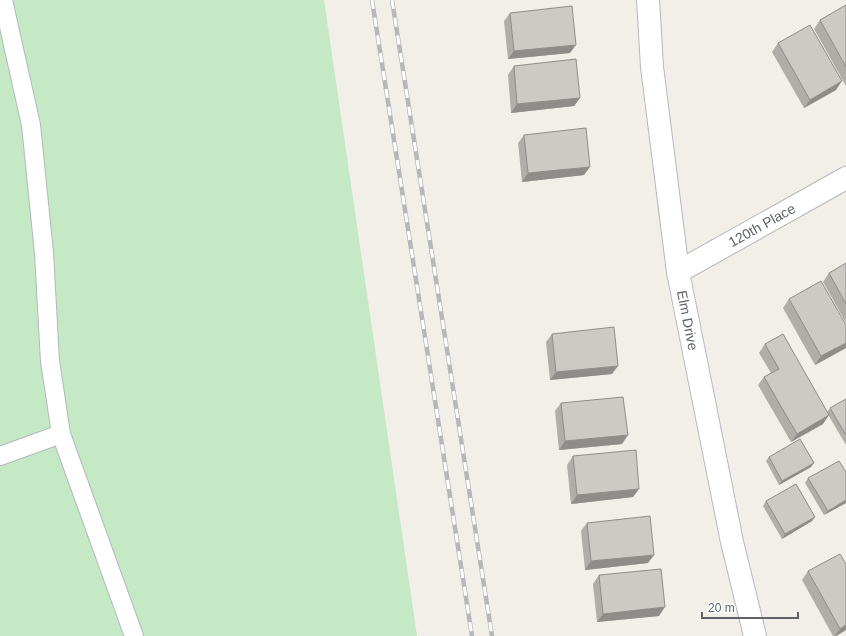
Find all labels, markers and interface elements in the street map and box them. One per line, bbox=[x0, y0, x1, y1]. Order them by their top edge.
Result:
street label: 120th Place bbox=[726, 200, 798, 250]
street label: Elm Drive bbox=[674, 289, 701, 352]
scale bar bbox=[702, 594, 798, 620]
text: 20 m bbox=[708, 601, 735, 615]

